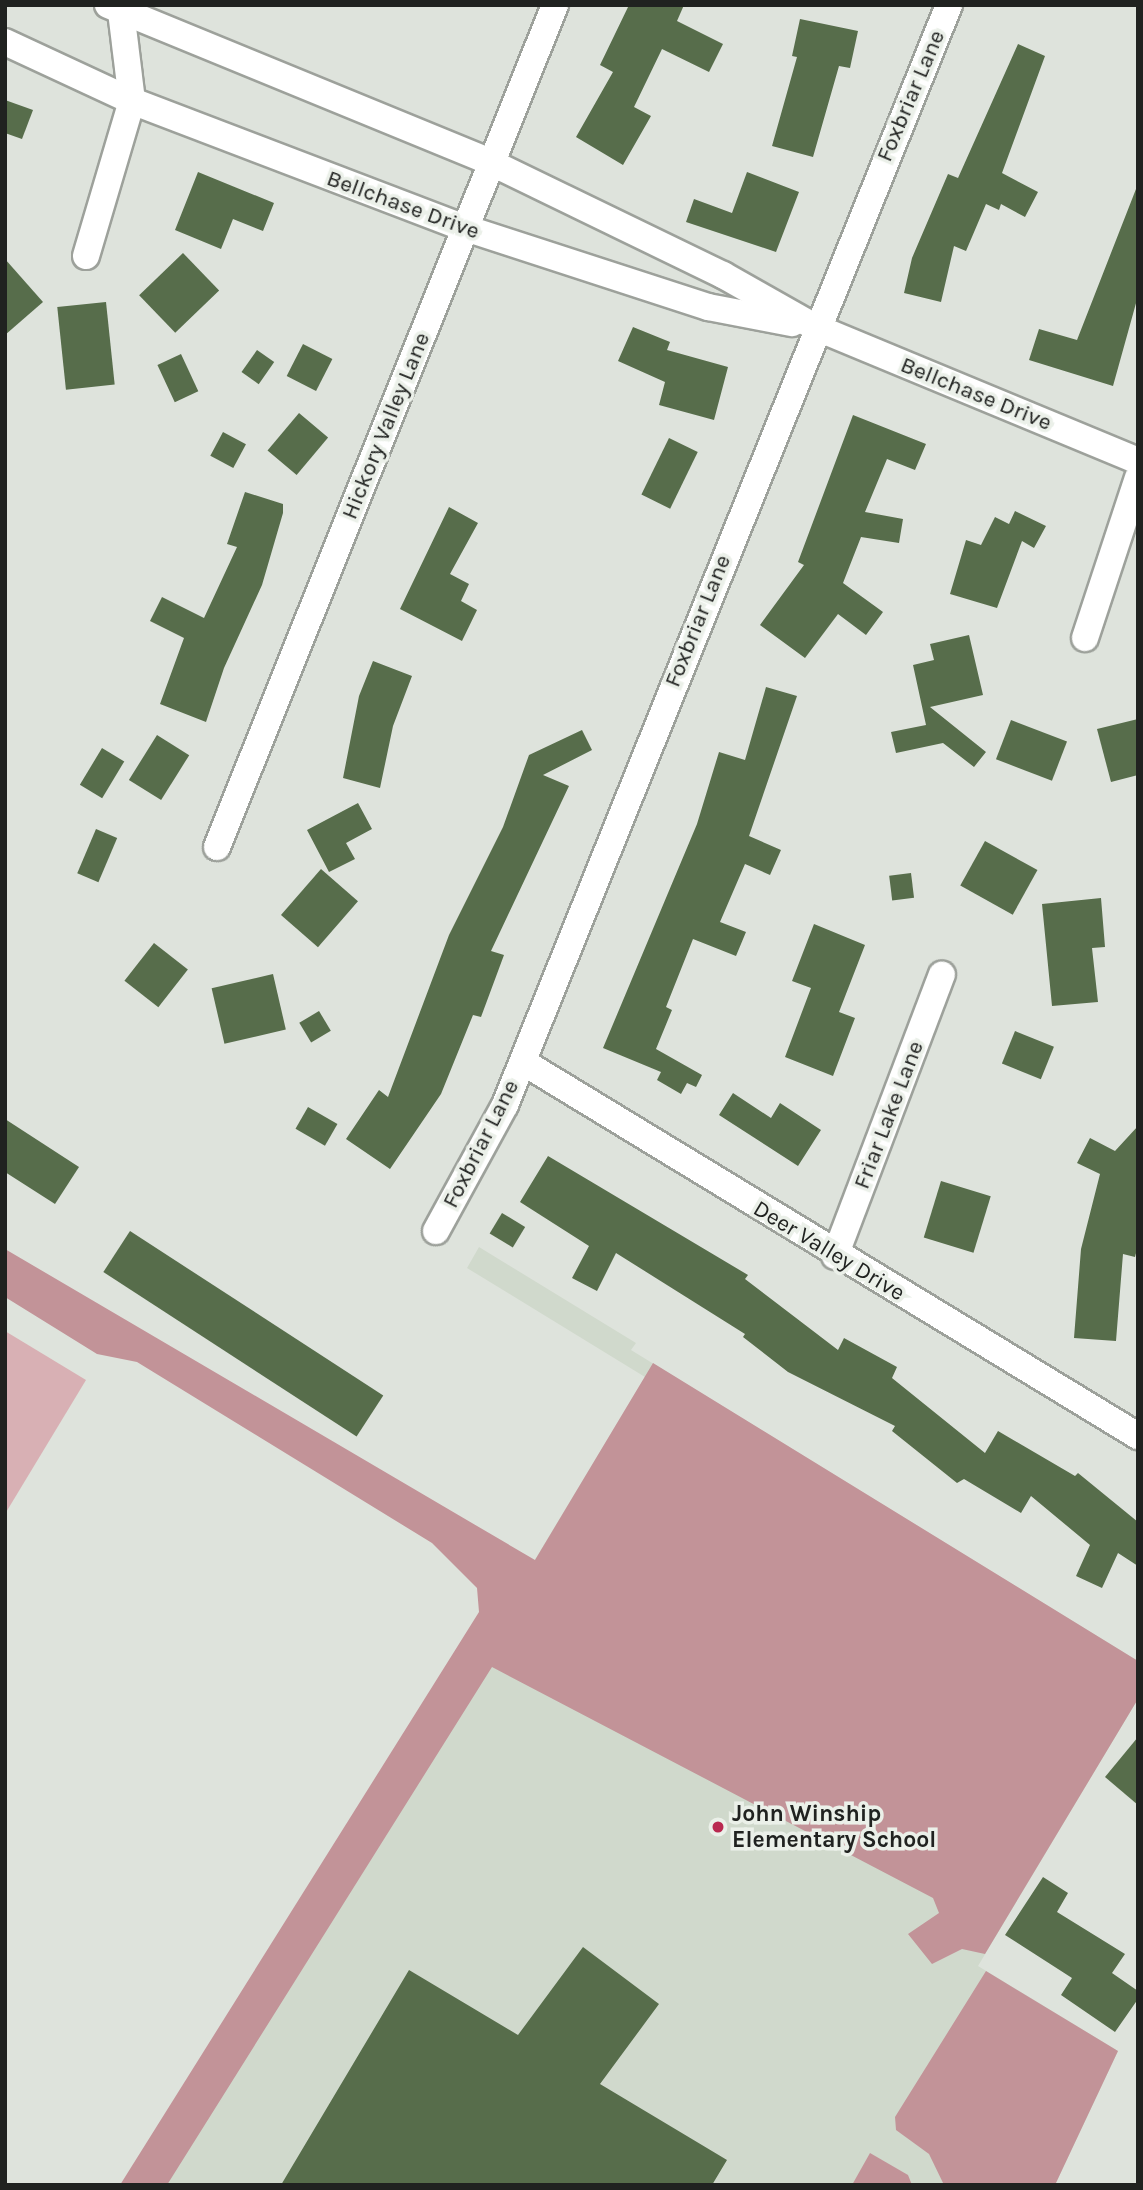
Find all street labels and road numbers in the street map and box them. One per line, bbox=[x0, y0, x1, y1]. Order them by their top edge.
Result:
street label: Foxbriar Lane bbox=[871, 26, 951, 166]
street label: Bellchase Drive bbox=[323, 165, 483, 245]
street label: Hickory Valley Lane bbox=[336, 329, 436, 523]
street label: Bellchase Drive bbox=[896, 351, 1056, 437]
street label: Foxbriar Lane bbox=[659, 551, 737, 691]
street label: Friar Lake Lane bbox=[848, 1037, 930, 1193]
street label: Foxbriar Lane bbox=[437, 1075, 525, 1213]
street label: Deer Valley Drive bbox=[748, 1195, 910, 1307]

